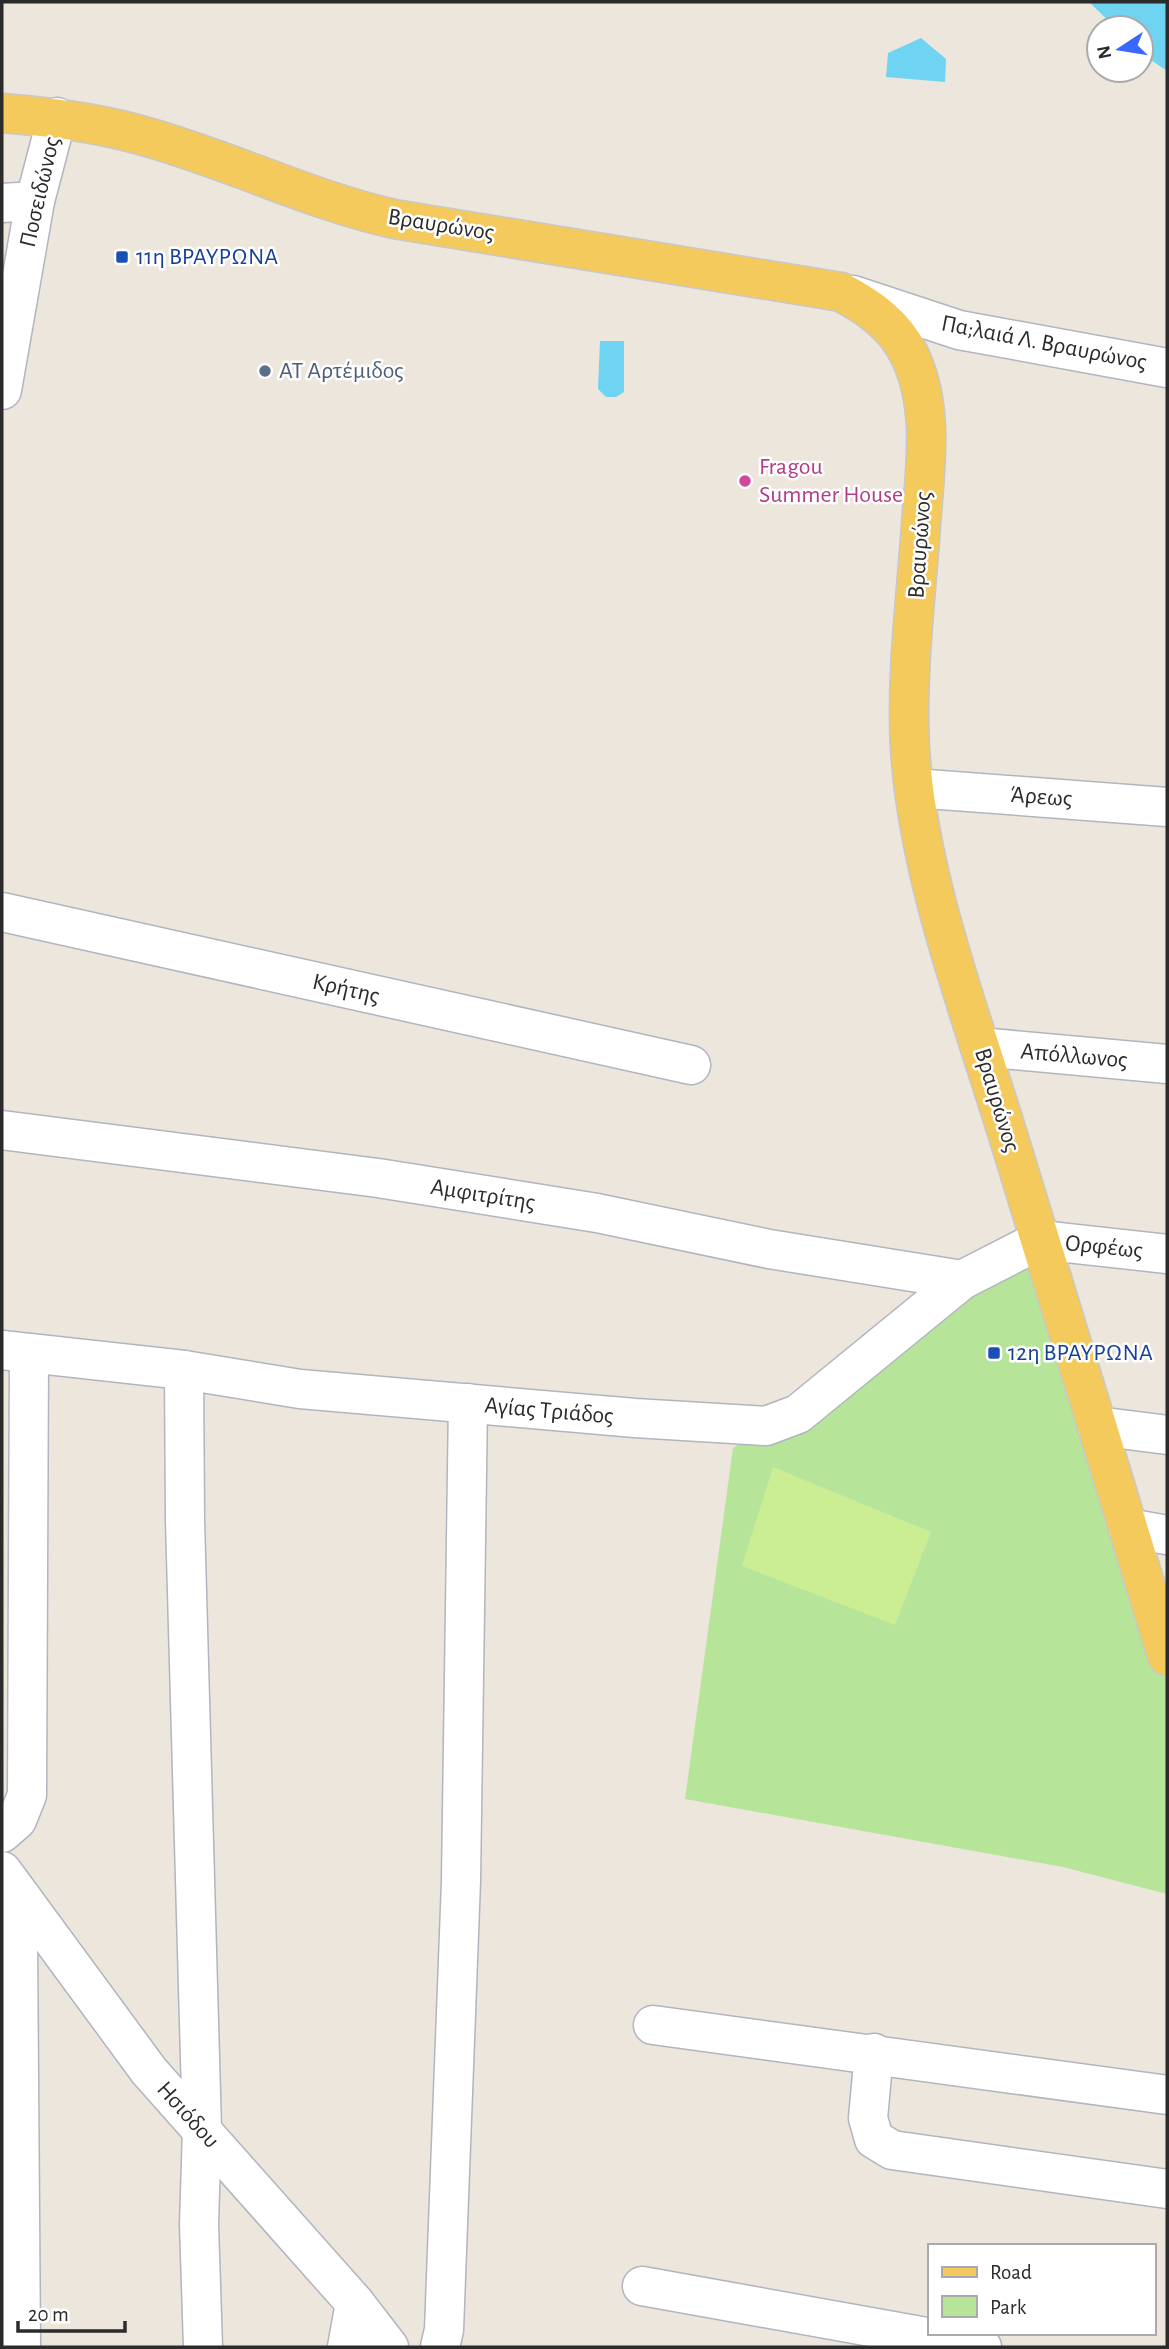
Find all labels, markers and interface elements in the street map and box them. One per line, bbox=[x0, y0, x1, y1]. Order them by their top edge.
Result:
north arrow bbox=[1085, 14, 1155, 84]
text: N bbox=[1094, 44, 1116, 61]
street label: Ποσειδώνος bbox=[16, 134, 64, 250]
street label: Βραυρώνος bbox=[386, 205, 496, 245]
place label: 11η ΒΡΑΥΡΩΝΑ bbox=[136, 245, 278, 269]
marker: 11η ΒΡΑΥΡΩΝΑ bbox=[114, 249, 130, 265]
street label: Πα;λαιά Λ. Βραυρώνος bbox=[939, 311, 1149, 375]
place label: ΑΤ Αρτέμιδος bbox=[279, 359, 404, 383]
marker: ΑΤ Αρτέμιδος bbox=[257, 363, 273, 379]
place label: Fragou Summer House bbox=[759, 455, 903, 507]
marker: Fragou Summer House bbox=[737, 473, 753, 489]
street label: Βραυρώνος bbox=[904, 491, 936, 599]
street label: Άρεως bbox=[1009, 783, 1073, 811]
street label: Κρήτης bbox=[310, 970, 382, 1008]
street label: Απόλλωνος bbox=[1019, 1039, 1129, 1073]
street label: Βραυρώνος bbox=[970, 1045, 1024, 1155]
street label: Αμφιτρίτης bbox=[429, 1175, 537, 1215]
street label: Ορφέως bbox=[1064, 1231, 1144, 1263]
place label: 12η ΒΡΑΥΡΩΝΑ bbox=[1008, 1341, 1153, 1365]
marker: 12η ΒΡΑΥΡΩΝΑ bbox=[986, 1345, 1002, 1361]
street label: Αγίας Τριάδος bbox=[483, 1393, 615, 1429]
street label: Ησιόδου bbox=[152, 2077, 224, 2153]
legend bbox=[928, 2244, 1155, 2335]
text: Road bbox=[990, 2262, 1032, 2283]
scale bar bbox=[18, 2290, 124, 2334]
text: Park bbox=[990, 2297, 1027, 2318]
text: 20 m bbox=[28, 2304, 69, 2325]

